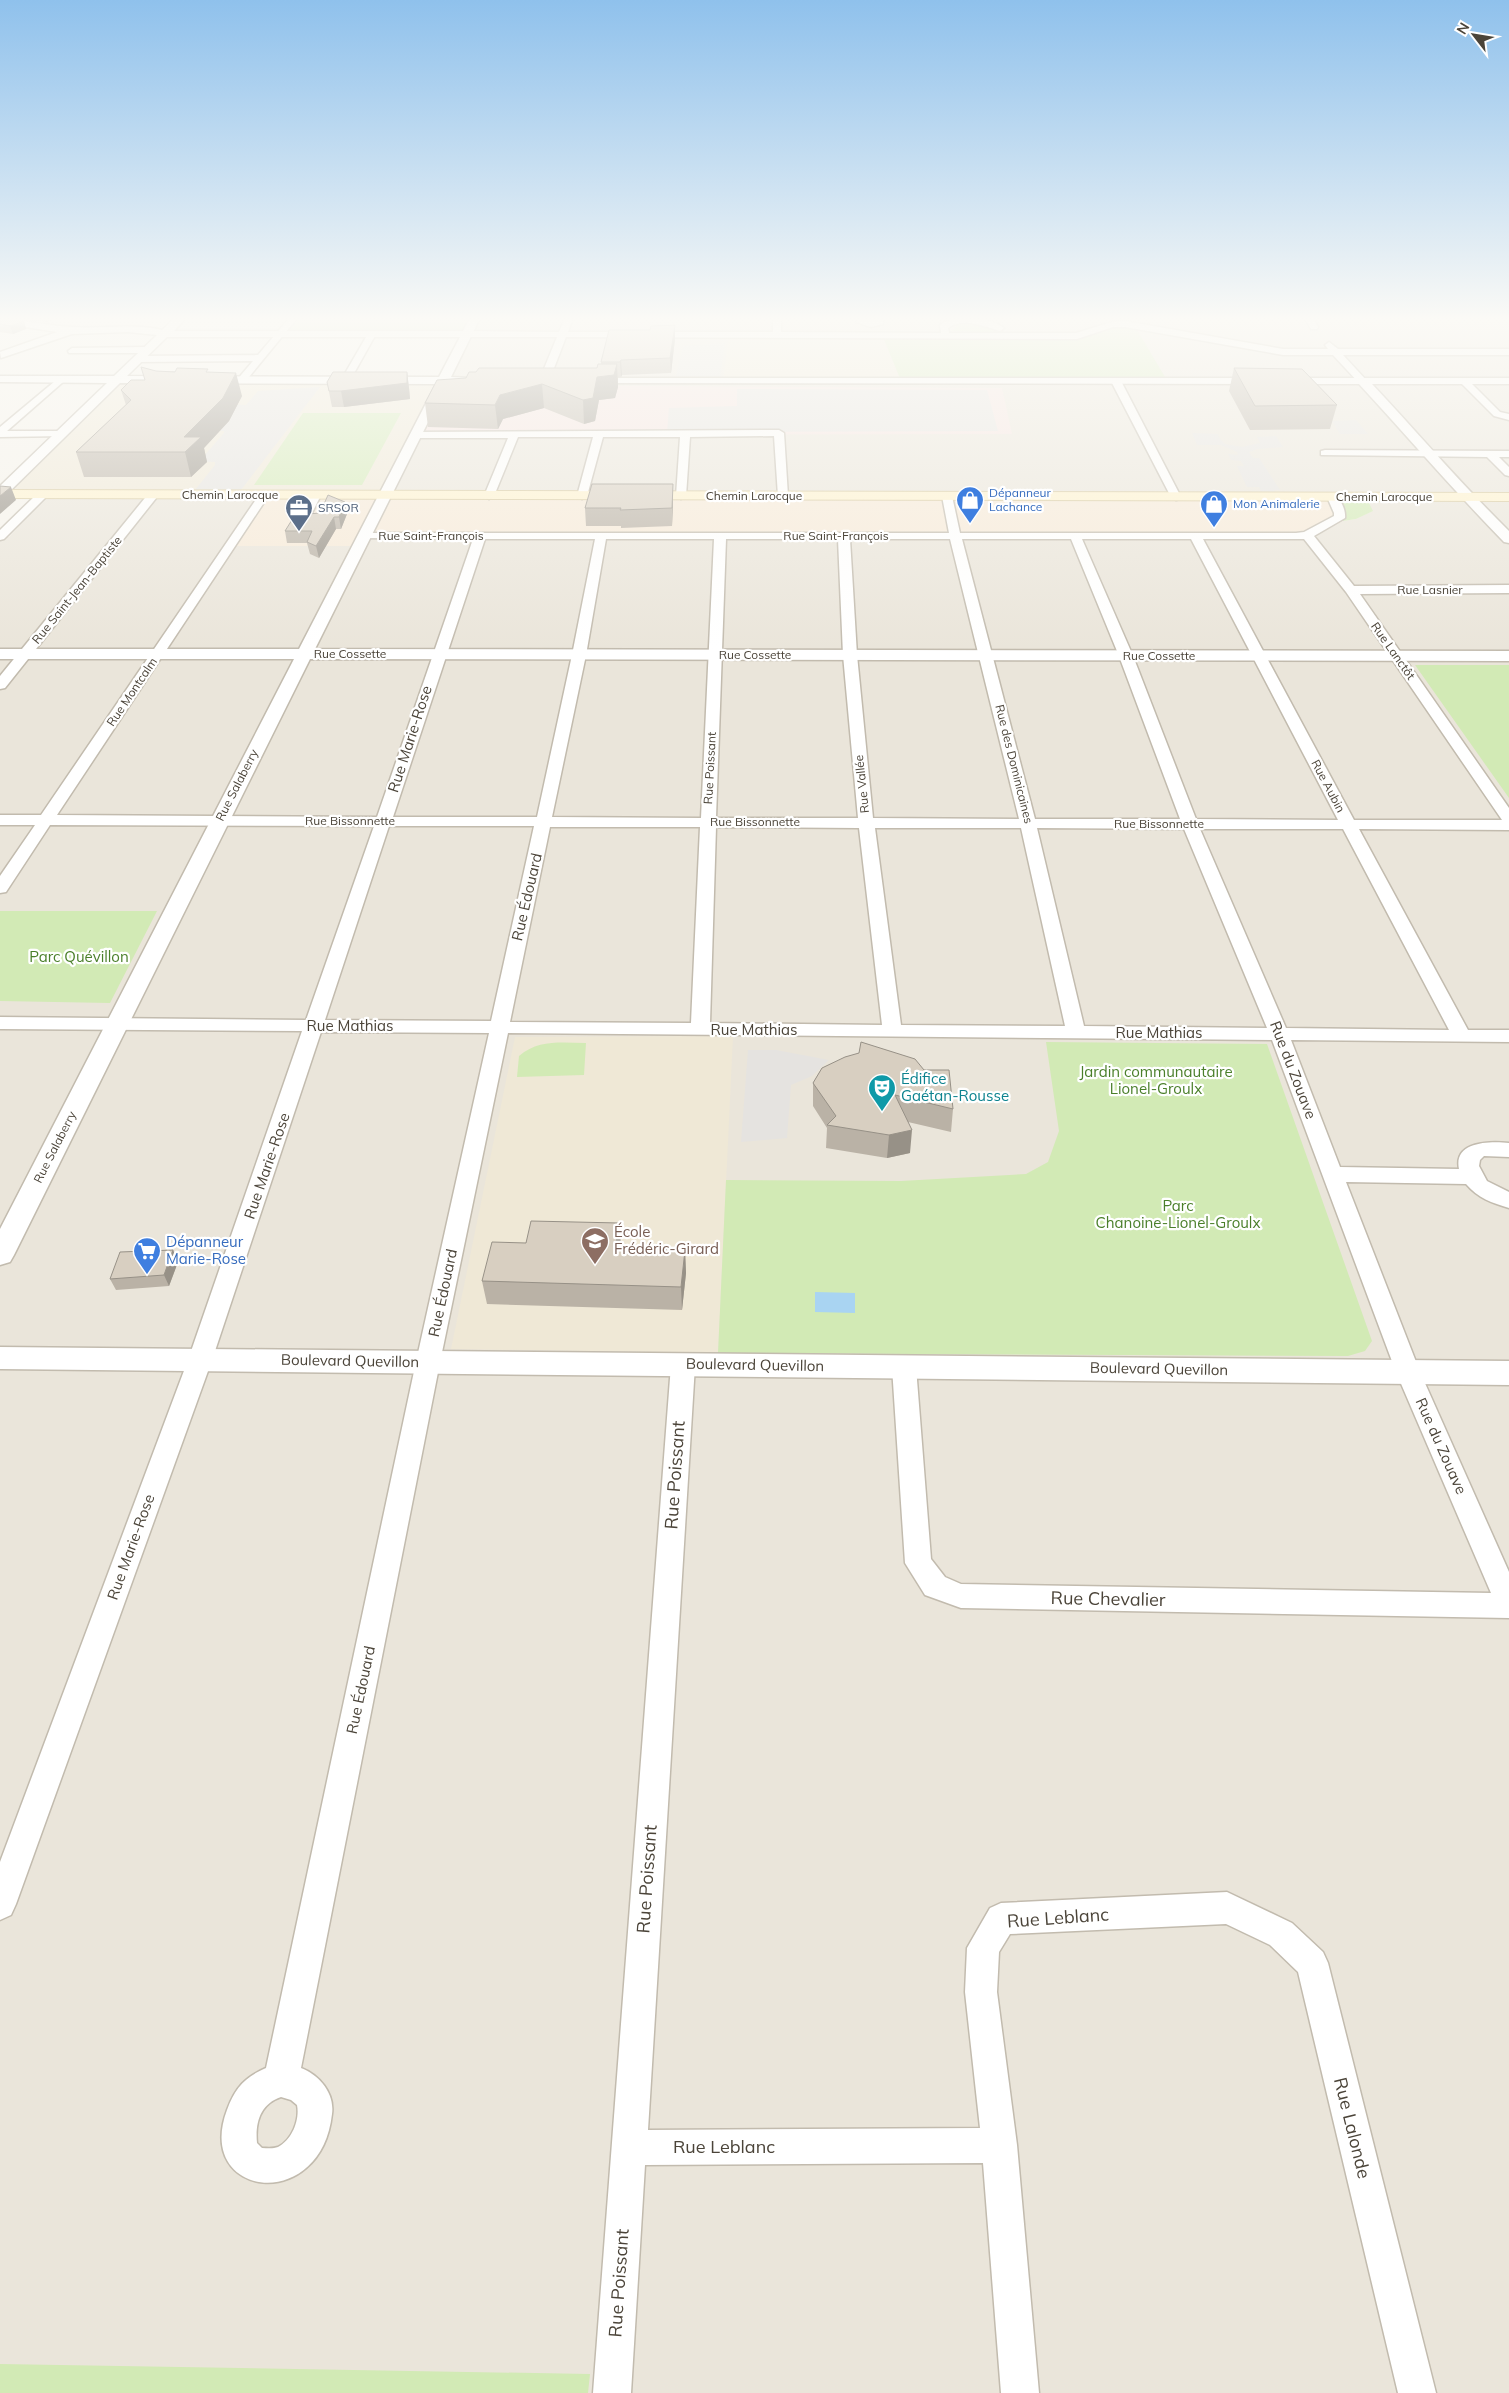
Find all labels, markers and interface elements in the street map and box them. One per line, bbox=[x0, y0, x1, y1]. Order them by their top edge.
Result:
north arrow bbox=[1449, 10, 1499, 60]
text: N bbox=[1452, 19, 1473, 37]
shop icon: Dépanneur Lachance bbox=[955, 485, 985, 524]
place label: Dépanneur Lachance bbox=[989, 485, 1051, 514]
street label: Chemin Larocque bbox=[182, 487, 278, 502]
street label: Chemin Larocque bbox=[706, 488, 802, 503]
shop icon: Mon Animalerie bbox=[1199, 489, 1229, 528]
street label: Chemin Larocque bbox=[1336, 489, 1432, 504]
office icon: SRSOR bbox=[284, 493, 314, 532]
place label: Mon Animalerie bbox=[1233, 496, 1320, 511]
place label: SRSOR bbox=[318, 500, 359, 515]
street label: Rue Saint-François bbox=[378, 528, 484, 543]
street label: Rue Saint-François bbox=[783, 528, 889, 543]
street label: Rue Saint-Jean-Baptiste bbox=[29, 533, 125, 647]
street label: Rue Lasnier bbox=[1397, 582, 1463, 597]
street label: Rue Lanctôt bbox=[1368, 619, 1419, 682]
street label: Rue Cossette bbox=[314, 646, 386, 661]
street label: Rue Cossette bbox=[719, 647, 791, 662]
street label: Rue Cossette bbox=[1123, 648, 1195, 663]
street label: Rue Montcalm bbox=[103, 654, 160, 729]
street label: Rue Marie-Rose bbox=[383, 683, 436, 795]
street label: Rue des Dominicaines bbox=[992, 703, 1037, 825]
street label: Rue Poissant bbox=[700, 731, 719, 805]
street label: Rue Salaberry bbox=[212, 746, 261, 823]
street label: Rue Vallée bbox=[851, 754, 872, 814]
street label: Rue Aubin bbox=[1308, 757, 1349, 815]
street label: Rue Bissonnette bbox=[305, 813, 395, 828]
street label: Rue Bissonnette bbox=[710, 814, 800, 829]
street label: Rue Bissonnette bbox=[1114, 816, 1204, 831]
street label: Rue Édouard bbox=[507, 851, 546, 943]
park label: Parc Quévillon bbox=[29, 947, 129, 966]
street label: Rue Mathias bbox=[306, 1016, 394, 1035]
street label: Rue du Zouave bbox=[1266, 1018, 1321, 1122]
street label: Rue Mathias bbox=[710, 1020, 798, 1039]
street label: Rue Mathias bbox=[1115, 1023, 1203, 1042]
park label: Jardin communautaire Lionel-Groulx bbox=[1079, 1062, 1233, 1098]
place label: Édifice Gaétan-Rousse bbox=[901, 1069, 1009, 1105]
theatre icon: Édifice Gaétan-Rousse bbox=[867, 1073, 897, 1112]
street label: Rue Salaberry bbox=[30, 1108, 79, 1185]
street label: Rue Marie-Rose bbox=[239, 1110, 294, 1221]
park label: Parc Chanoine-Lionel-Groulx bbox=[1096, 1196, 1260, 1232]
place label: École Frédéric-Girard bbox=[614, 1222, 719, 1258]
school or university icon: École Frédéric-Girard bbox=[580, 1226, 610, 1265]
place label: Dépanneur Marie-Rose bbox=[166, 1232, 246, 1268]
supermarket icon: Dépanneur Marie-Rose bbox=[132, 1236, 162, 1275]
street label: Rue Édouard bbox=[424, 1247, 461, 1339]
street label: Boulevard Quevillon bbox=[281, 1350, 419, 1371]
street label: Boulevard Quevillon bbox=[686, 1354, 824, 1375]
street label: Boulevard Quevillon bbox=[1090, 1358, 1228, 1379]
street label: Rue du Zouave bbox=[1412, 1395, 1471, 1497]
street label: Rue Poissant bbox=[659, 1420, 690, 1530]
street label: Rue Marie-Rose bbox=[103, 1491, 158, 1602]
street label: Rue Chevalier bbox=[1050, 1586, 1166, 1611]
street label: Rue Édouard bbox=[342, 1644, 379, 1736]
street label: Rue Poissant bbox=[631, 1824, 662, 1934]
street label: Rue Leblanc bbox=[1006, 1902, 1110, 1933]
street label: Rue Lalonde bbox=[1329, 2075, 1376, 2181]
street label: Rue Leblanc bbox=[673, 2135, 775, 2158]
street label: Rue Poissant bbox=[603, 2228, 634, 2338]

